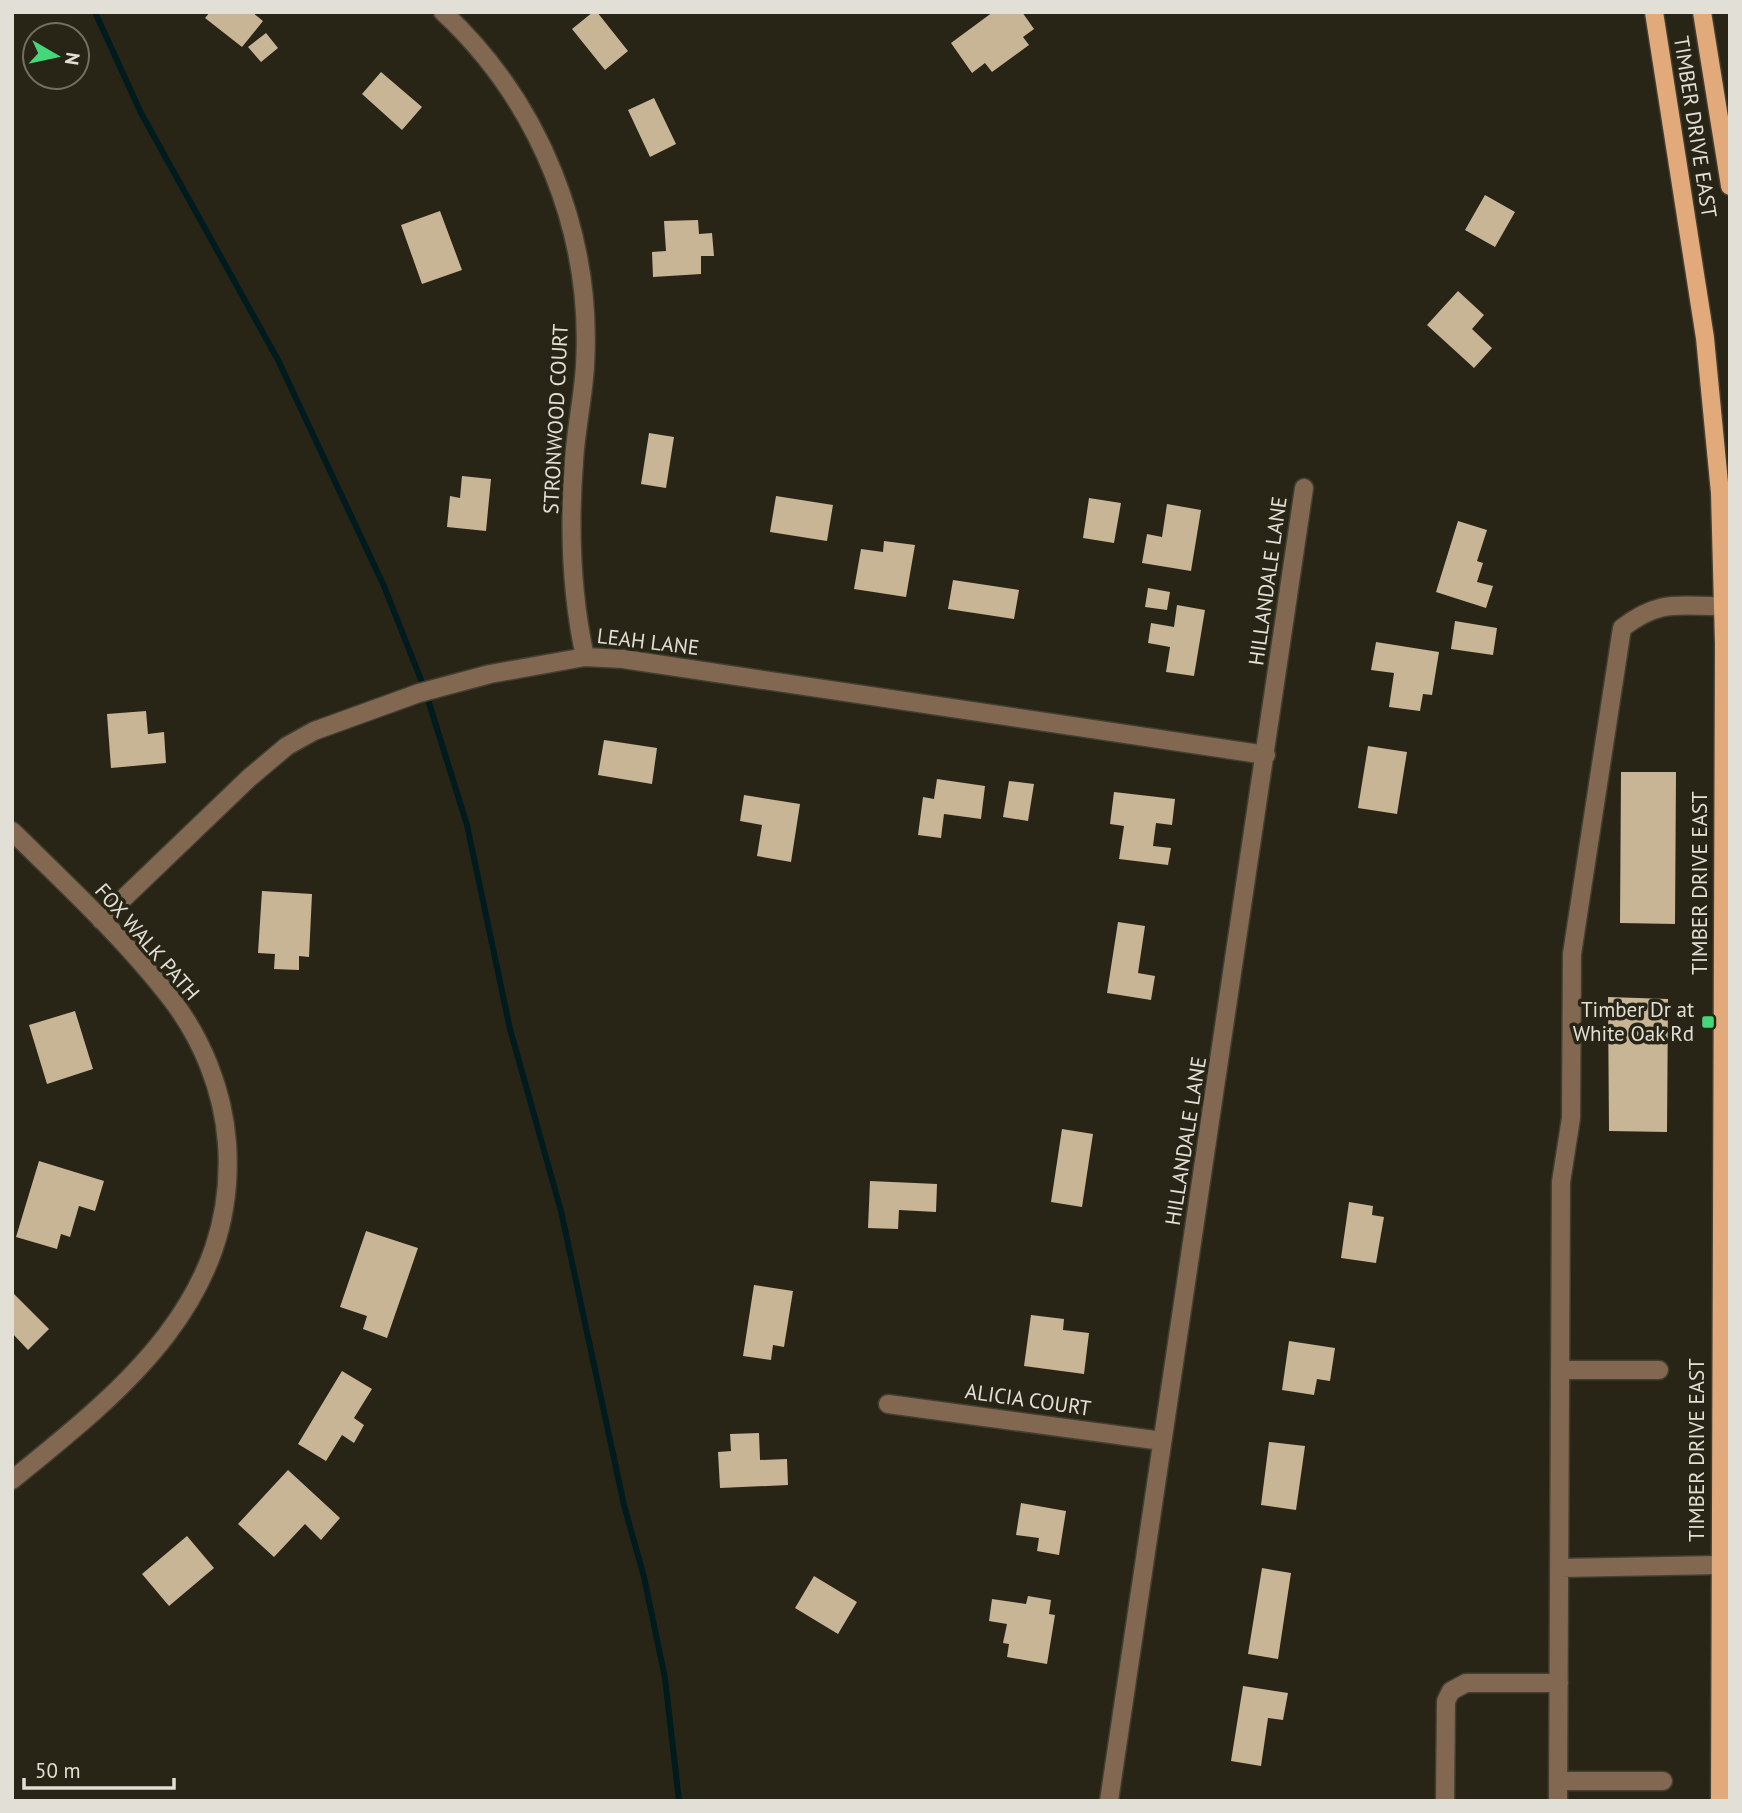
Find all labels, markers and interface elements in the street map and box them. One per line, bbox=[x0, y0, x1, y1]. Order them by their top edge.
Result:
north arrow bbox=[21, 21, 91, 91]
street label: TIMBER DRIVE EAST bbox=[1668, 34, 1723, 220]
text: N bbox=[60, 51, 86, 67]
street label: STRONWOOD COURT bbox=[537, 323, 574, 515]
street label: HILLANDALE LANE bbox=[1242, 495, 1293, 667]
street label: LEAH LANE bbox=[595, 622, 701, 661]
street label: TIMBER DRIVE EAST bbox=[1686, 791, 1713, 975]
street label: FOX WALK PATH bbox=[89, 878, 206, 1006]
place label: Timber Dr at White Oak Rd bbox=[1573, 996, 1694, 1047]
marker: Timber Dr at White Oak Rd bbox=[1700, 1014, 1716, 1030]
street label: HILLANDALE LANE bbox=[1159, 1055, 1212, 1227]
street label: TIMBER DRIVE EAST bbox=[1683, 1358, 1710, 1542]
street label: ALICIA COURT bbox=[963, 1377, 1093, 1422]
scale bar bbox=[24, 1746, 175, 1790]
text: 50 m bbox=[35, 1757, 81, 1784]

